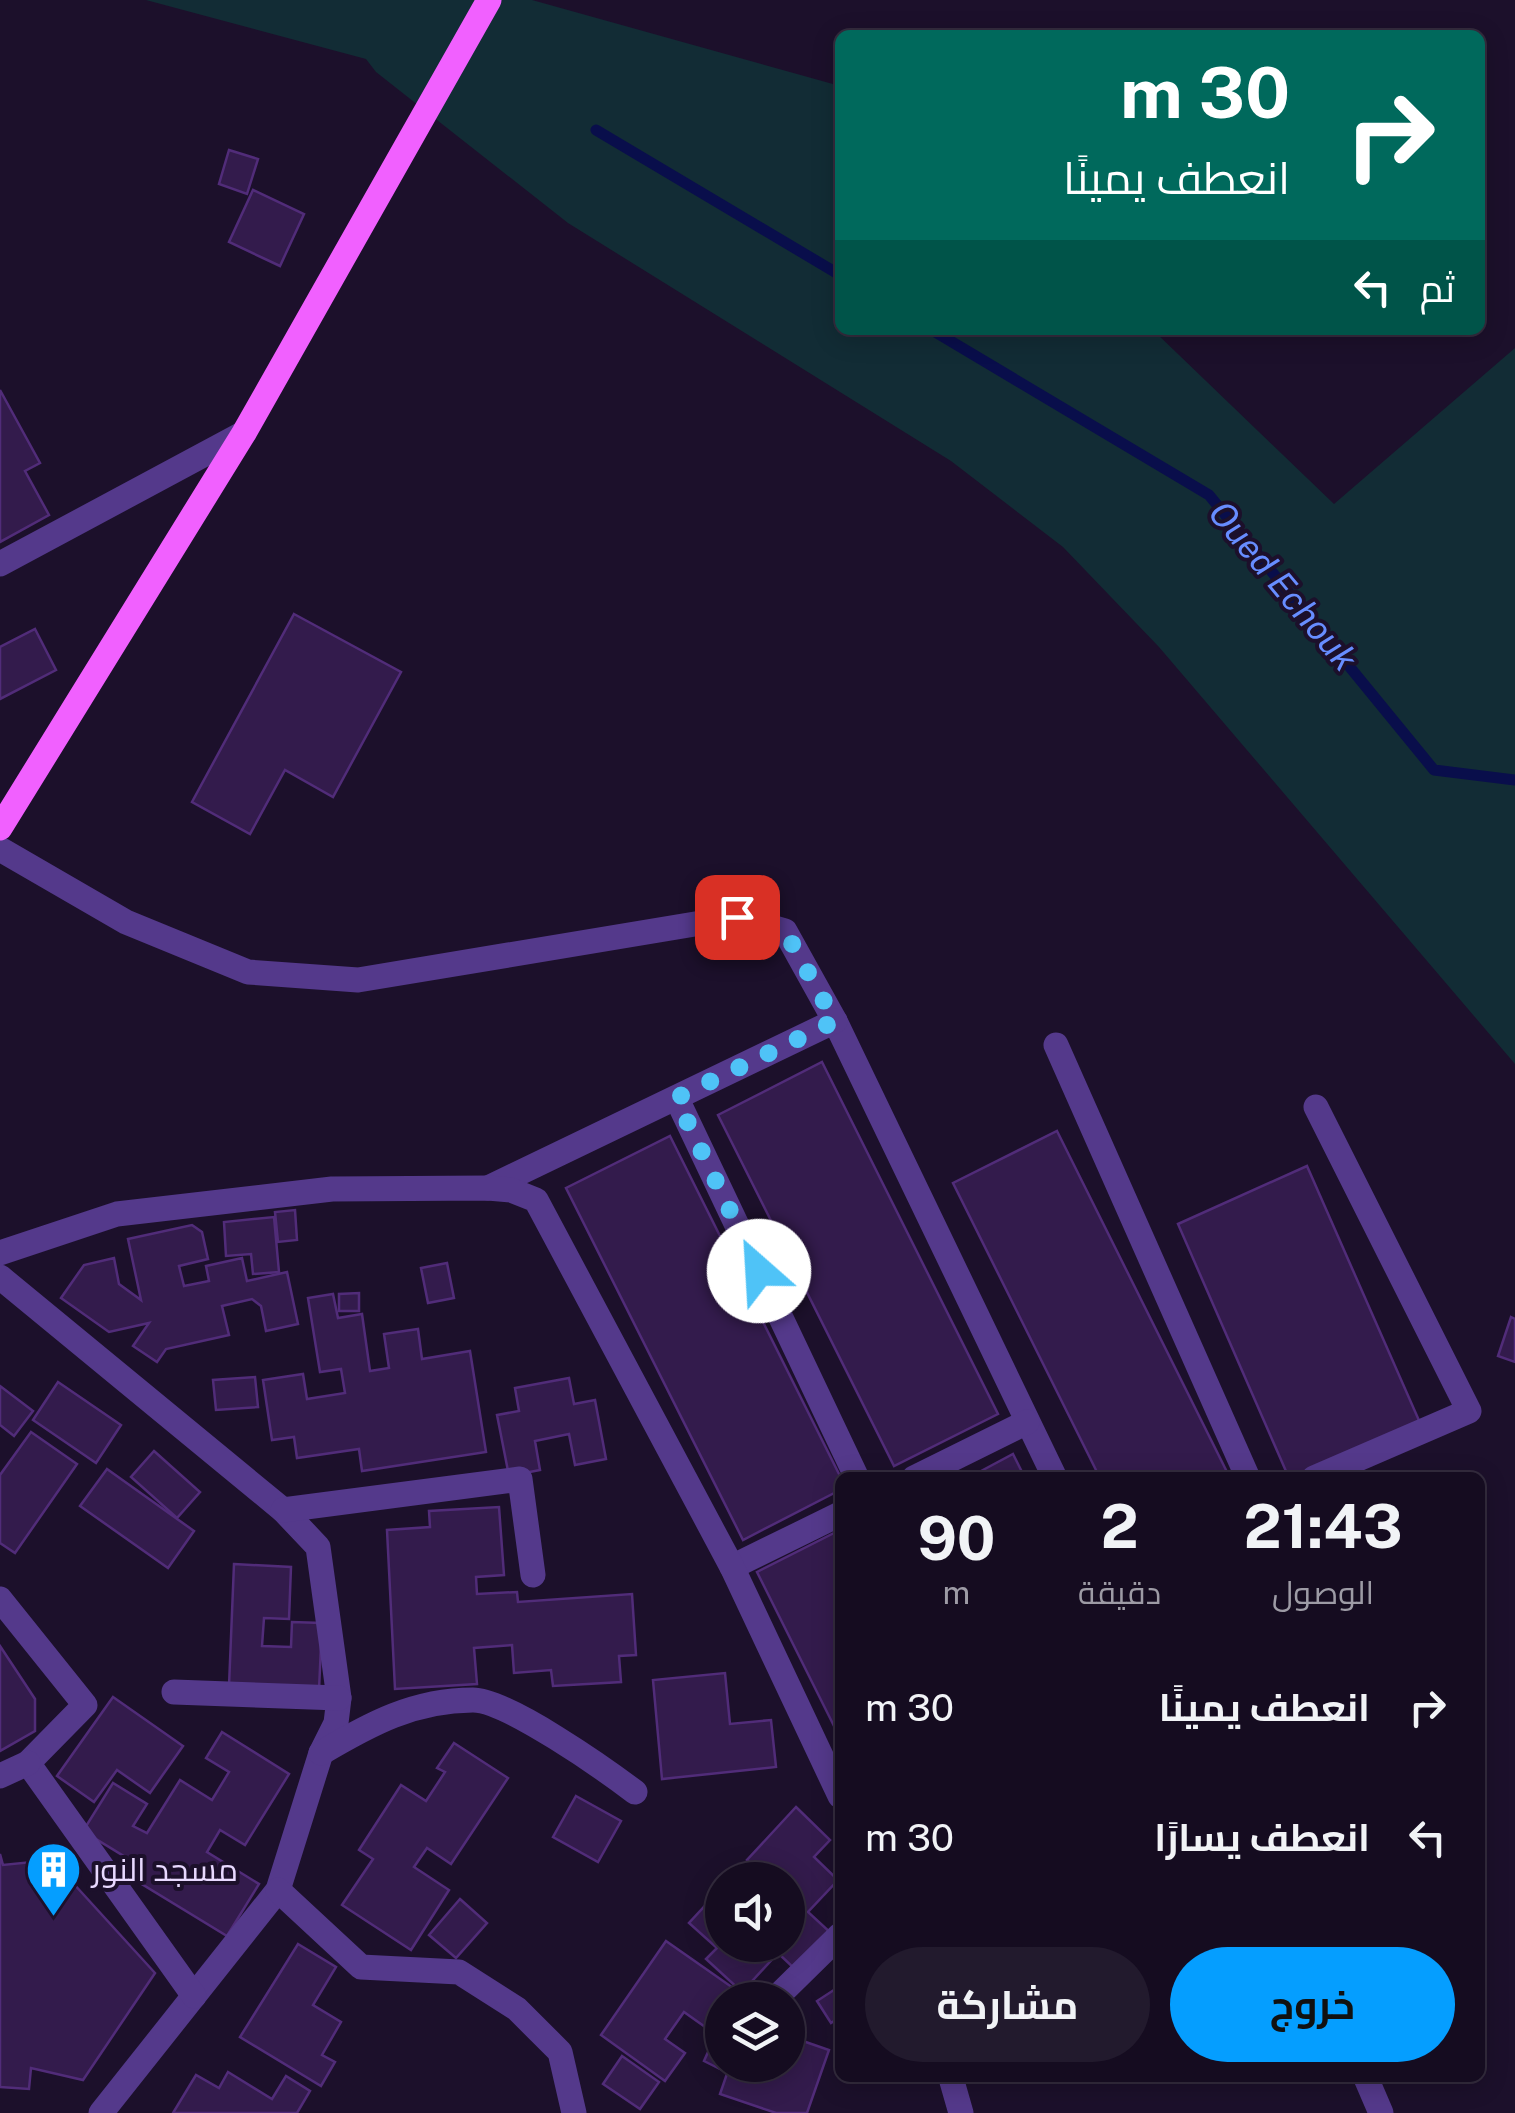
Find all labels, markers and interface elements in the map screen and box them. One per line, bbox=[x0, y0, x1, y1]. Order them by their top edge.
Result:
text: 30 m bbox=[1120, 51, 1290, 134]
icon: right bbox=[1325, 70, 1455, 200]
text: انعطف يمينًا bbox=[1063, 151, 1290, 204]
icon: left bbox=[1345, 260, 1400, 315]
text: ثم bbox=[1420, 266, 1455, 311]
water label: Oued Echouk bbox=[1201, 493, 1366, 679]
pin bbox=[695, 875, 780, 960]
icon: arrive bbox=[710, 890, 765, 945]
position arrow bbox=[707, 1219, 811, 1323]
text: 2 bbox=[1100, 1491, 1139, 1562]
text: 21:43 bbox=[1244, 1491, 1403, 1562]
text: 90 bbox=[917, 1503, 995, 1574]
text: m bbox=[943, 1574, 970, 1611]
text: دقيقة bbox=[1078, 1574, 1161, 1611]
text: الوصول bbox=[1272, 1574, 1374, 1611]
icon: right bbox=[1400, 1680, 1455, 1735]
text: 30 m bbox=[865, 1685, 954, 1730]
text: انعطف يمينًا bbox=[1159, 1685, 1370, 1730]
icon: left bbox=[1400, 1810, 1455, 1865]
text: 30 m bbox=[865, 1815, 954, 1860]
text: انعطف يسارًا bbox=[1154, 1815, 1370, 1860]
building icon: مسجد النور bbox=[23, 1840, 83, 1919]
place label: مسجد النور bbox=[90, 1851, 238, 1888]
map controls bbox=[705, 1862, 805, 2082]
button: sound bbox=[705, 1862, 805, 1962]
button: مشاركة bbox=[865, 1947, 1150, 2062]
button: خروج bbox=[1170, 1947, 1455, 2062]
button: layers bbox=[705, 1982, 805, 2082]

